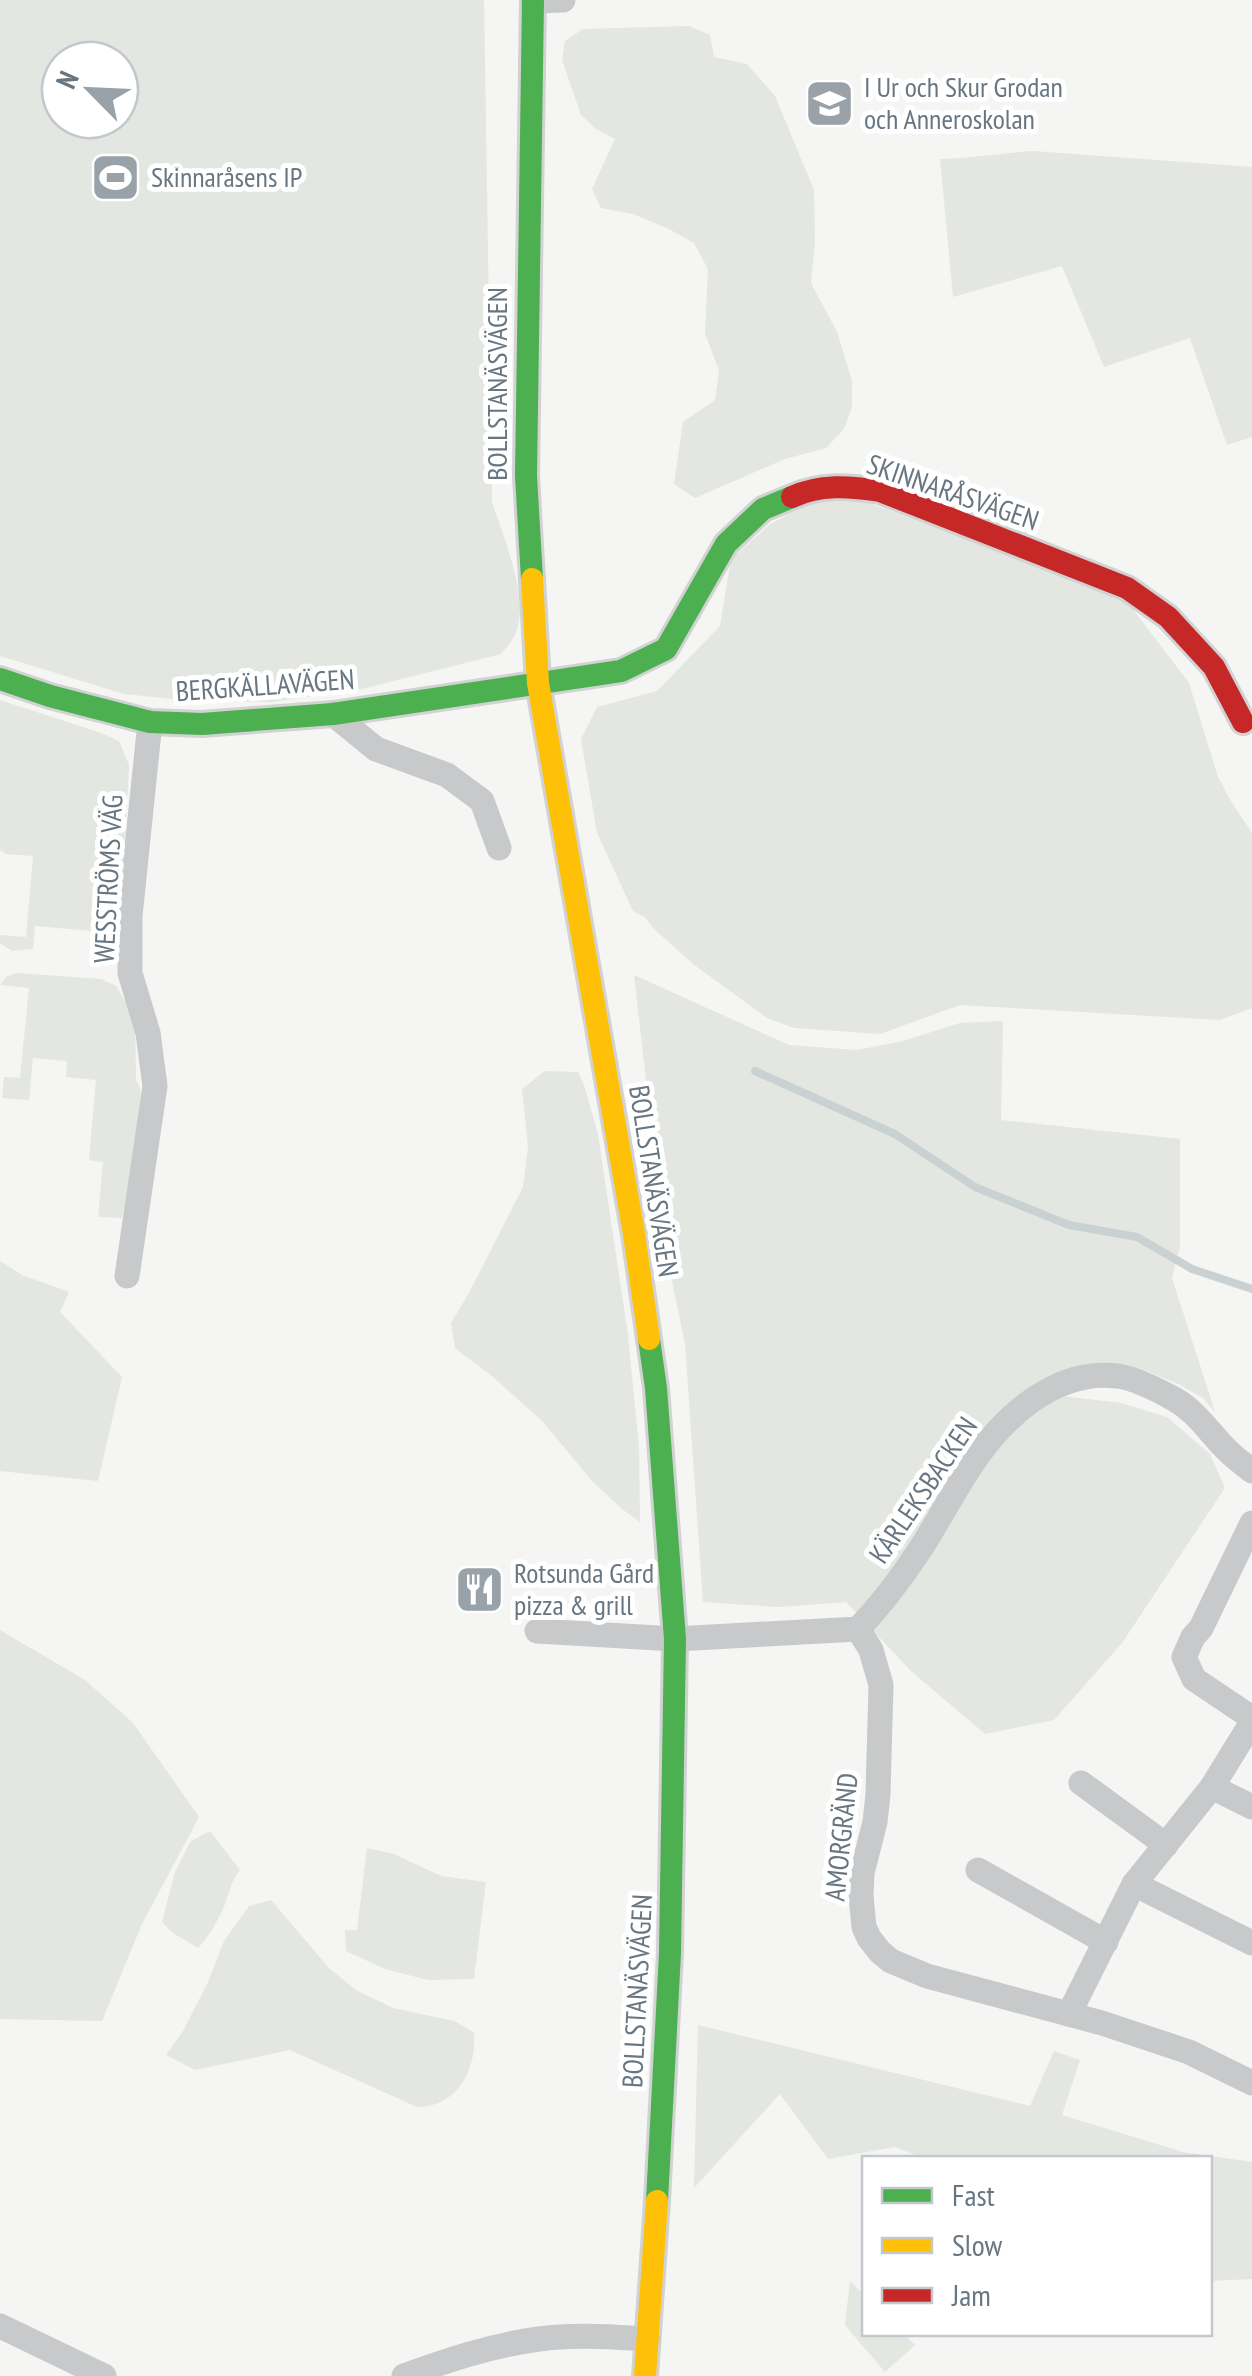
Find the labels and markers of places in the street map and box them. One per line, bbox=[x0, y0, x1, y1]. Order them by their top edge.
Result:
place label: I Ur och Skur Grodan och Anneroskolan bbox=[864, 68, 1063, 137]
school or university icon: I Ur och Skur Grodan och Anneroskolan bbox=[803, 77, 855, 129]
sports icon: Skinnaråsens IP bbox=[90, 151, 142, 203]
place label: Skinnaråsens IP bbox=[151, 158, 302, 195]
place label: Rotsunda Gård pizza & grill bbox=[514, 1554, 654, 1623]
restaurant icon: Rotsunda Gård pizza & grill bbox=[453, 1563, 505, 1615]

